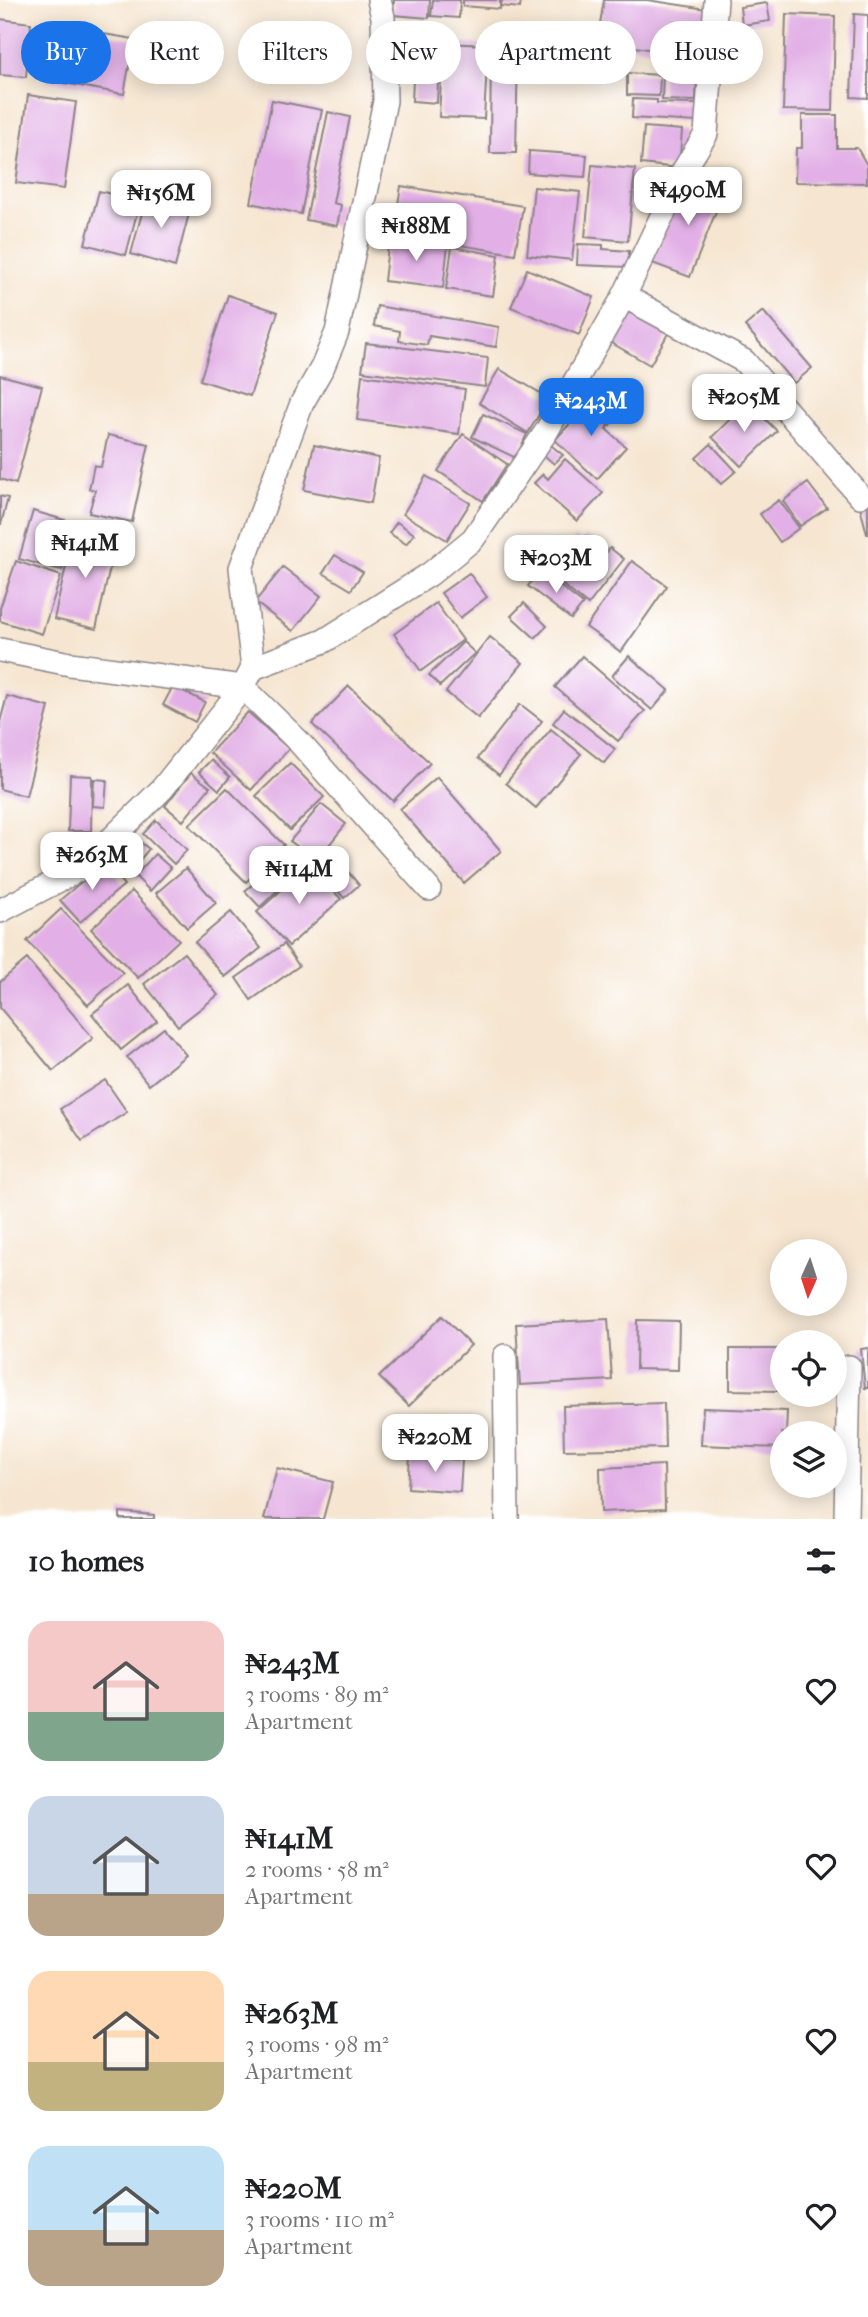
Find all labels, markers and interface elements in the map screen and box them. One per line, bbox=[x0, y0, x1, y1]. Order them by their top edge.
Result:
chip: Buy bbox=[21, 21, 111, 84]
chip: Rent bbox=[125, 21, 224, 84]
chip: Filters bbox=[238, 21, 352, 84]
chip: New bbox=[366, 21, 461, 84]
chip: Apartment bbox=[475, 21, 636, 84]
chip: House bbox=[650, 21, 763, 84]
pin: ₦490M bbox=[639, 168, 737, 227]
pin: ₦156M bbox=[112, 170, 210, 230]
text: ₦490M bbox=[650, 176, 726, 203]
text: ₦156M bbox=[127, 179, 195, 206]
pin: ₦188M bbox=[367, 204, 465, 263]
text: ₦188M bbox=[382, 212, 450, 239]
pin: ₦205M bbox=[695, 374, 793, 434]
pin: ₦243M bbox=[542, 378, 640, 438]
text: ₦205M bbox=[708, 383, 780, 410]
text: ₦243M bbox=[555, 387, 627, 414]
pin: ₦141M bbox=[36, 520, 134, 580]
text: ₦141M bbox=[51, 529, 119, 556]
pin: ₦203M bbox=[507, 536, 605, 595]
text: ₦203M bbox=[520, 544, 592, 571]
pin: ₦263M bbox=[43, 832, 141, 892]
text: ₦263M bbox=[56, 841, 128, 868]
pin: ₦114M bbox=[250, 846, 348, 906]
text: ₦114M bbox=[265, 855, 333, 882]
north arrow bbox=[770, 1239, 847, 1316]
map controls bbox=[770, 1239, 847, 1498]
button: locate bbox=[770, 1330, 847, 1407]
pin: ₦220M bbox=[386, 1414, 484, 1474]
button: layers bbox=[770, 1421, 847, 1498]
text: ₦220M bbox=[398, 1423, 472, 1450]
icon: filters bbox=[802, 1542, 840, 1580]
text: 10 homes bbox=[28, 1544, 144, 1579]
text: ₦243M bbox=[245, 1646, 340, 1681]
icon: home bbox=[84, 1649, 168, 1733]
icon: heart bbox=[802, 1672, 840, 1710]
text: 3 rooms · 89 m² bbox=[245, 1681, 389, 1708]
text: Apartment bbox=[245, 1708, 353, 1735]
text: ₦141M bbox=[245, 1821, 333, 1856]
icon: home bbox=[84, 1824, 168, 1908]
icon: heart bbox=[802, 1847, 840, 1885]
text: 2 rooms · 58 m² bbox=[245, 1856, 389, 1883]
text: Apartment bbox=[245, 1883, 353, 1910]
text: ₦263M bbox=[245, 1996, 338, 2031]
icon: home bbox=[84, 1999, 168, 2083]
icon: heart bbox=[802, 2022, 840, 2060]
text: 3 rooms · 98 m² bbox=[245, 2031, 389, 2058]
text: Apartment bbox=[245, 2058, 353, 2085]
text: ₦220M bbox=[245, 2171, 342, 2206]
icon: home bbox=[84, 2174, 168, 2258]
icon: heart bbox=[802, 2197, 840, 2235]
text: 3 rooms · 110 m² bbox=[245, 2206, 394, 2233]
text: Apartment bbox=[245, 2233, 353, 2260]

